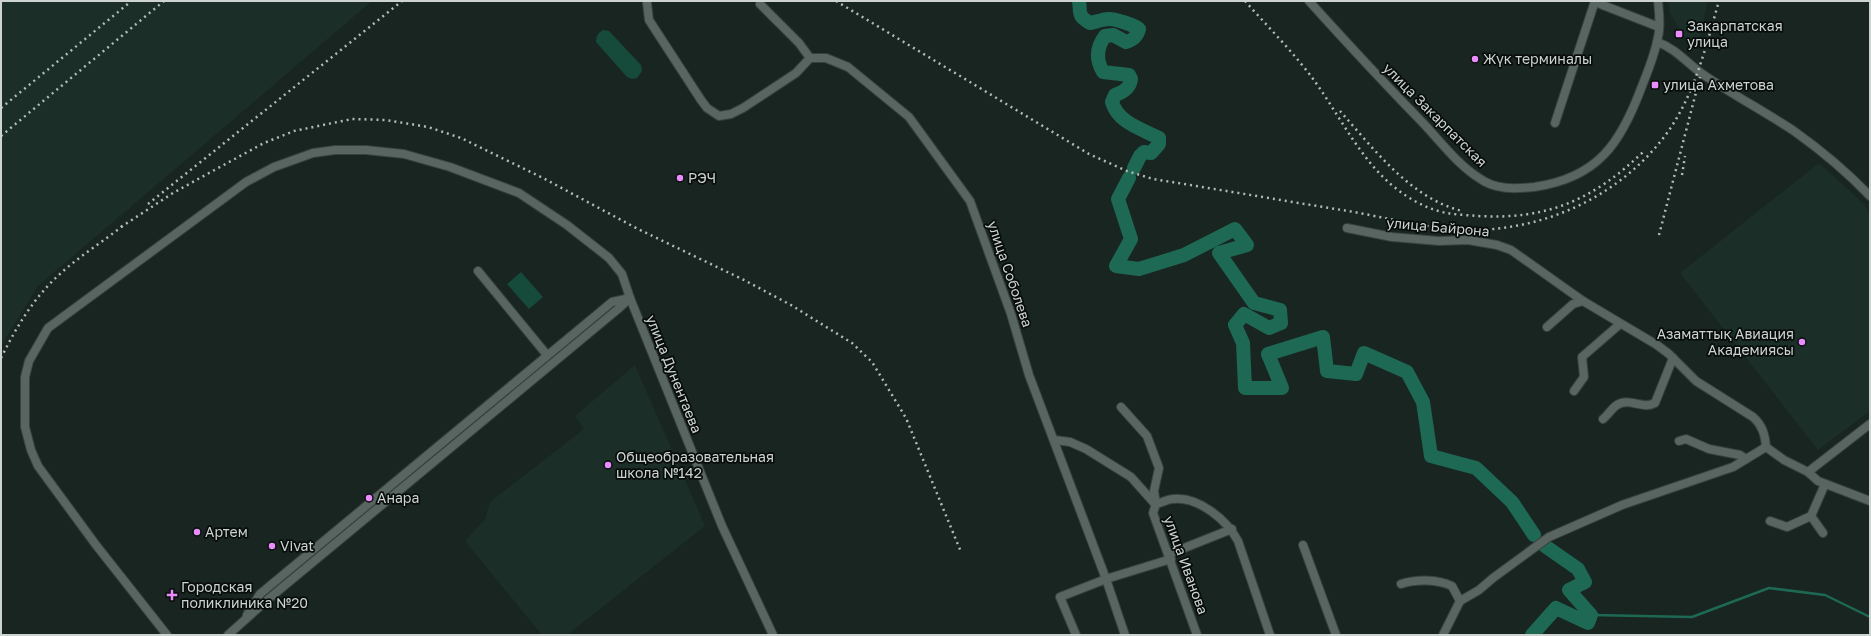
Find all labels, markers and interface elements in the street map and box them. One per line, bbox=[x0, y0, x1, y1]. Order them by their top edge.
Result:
place label: Закарпатская улица bbox=[1687, 17, 1783, 50]
marker: Закарпатская улица bbox=[1674, 29, 1684, 39]
place label: Жүк терминалы bbox=[1483, 50, 1592, 67]
marker: Жүк терминалы bbox=[1470, 54, 1480, 64]
street label: улица Закарпатская bbox=[1380, 59, 1491, 170]
place label: улица Ахметова bbox=[1663, 76, 1774, 93]
marker: улица Ахметова bbox=[1650, 80, 1660, 90]
place label: РЭЧ bbox=[688, 169, 716, 186]
marker: РЭЧ bbox=[675, 173, 685, 183]
street label: улица Байрона bbox=[1386, 214, 1490, 239]
street label: улица Соболева bbox=[984, 219, 1037, 329]
street label: улица Дунентаева bbox=[643, 312, 706, 435]
place label: Азаматтық Авиация Академиясы bbox=[1657, 325, 1794, 358]
marker: Азаматтық Авиация Академиясы bbox=[1797, 337, 1807, 347]
place label: Общеобразовательная школа №142 bbox=[616, 448, 774, 481]
marker: Общеобразовательная школа №142 bbox=[603, 460, 613, 470]
place label: Анара bbox=[377, 489, 419, 506]
marker: Анара bbox=[364, 493, 374, 503]
street label: улица Иванова bbox=[1161, 513, 1212, 616]
place label: Артем bbox=[205, 523, 248, 540]
marker: Артем bbox=[192, 527, 202, 537]
place label: Vivat bbox=[280, 537, 314, 554]
marker: Vivat bbox=[267, 541, 277, 551]
place label: Городская поликлиника №20 bbox=[181, 578, 308, 611]
marker: Городская поликлиника №20 bbox=[166, 589, 178, 601]

